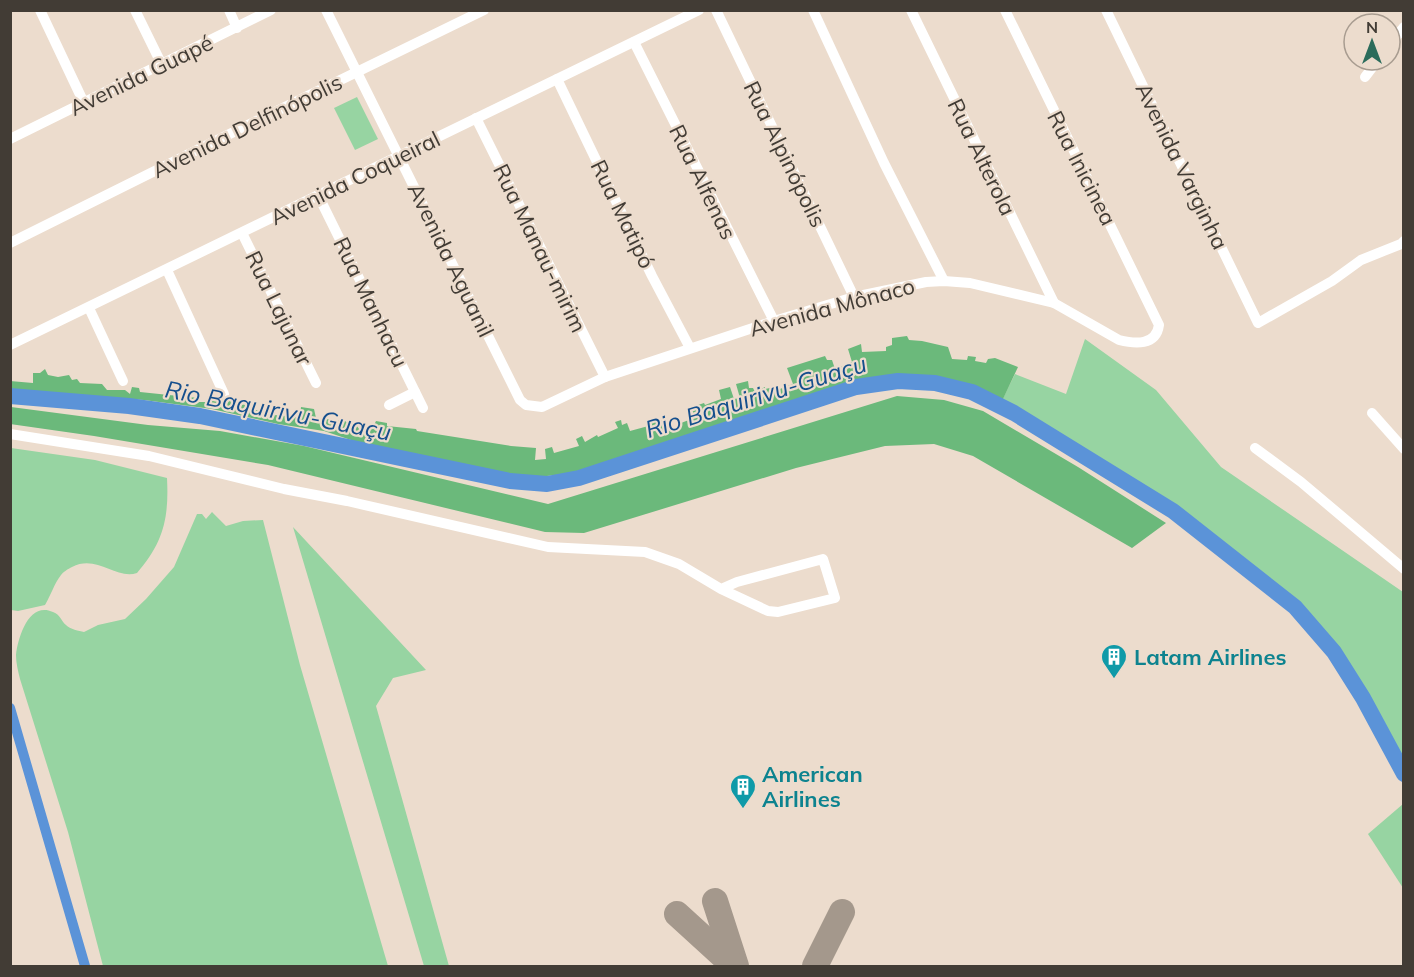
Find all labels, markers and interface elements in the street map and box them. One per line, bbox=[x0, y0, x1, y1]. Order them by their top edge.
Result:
north arrow bbox=[1342, 12, 1402, 72]
text: N bbox=[1366, 17, 1378, 37]
street label: Avenida Guapé bbox=[65, 28, 217, 122]
street label: Avenida Delfinópolis bbox=[147, 68, 347, 184]
street label: Rua Alpinópolis bbox=[737, 76, 833, 232]
street label: Avenida Varginha bbox=[1130, 78, 1234, 254]
street label: Rua Alterola bbox=[942, 94, 1022, 220]
street label: Rua Inicinea bbox=[1041, 106, 1123, 230]
street label: Rua Alfenas bbox=[663, 120, 743, 244]
street label: Avenida Coqueiral bbox=[265, 125, 445, 231]
street label: Rua Matipó bbox=[585, 155, 661, 273]
street label: Rua Manau-mirim bbox=[487, 159, 593, 337]
street label: Avenida Aguanil bbox=[402, 178, 500, 342]
street label: Rua Manhacu bbox=[327, 232, 415, 372]
street label: Rua Lajunar bbox=[239, 246, 319, 370]
street label: Avenida Mônaco bbox=[746, 271, 918, 343]
water label: Rio Baquirivu-Guaçu bbox=[641, 348, 870, 444]
water label: Rio Baquirivu-Guaçu bbox=[163, 373, 394, 447]
building icon: Latam Airlines bbox=[1099, 642, 1129, 680]
place label: Latam Airlines bbox=[1134, 643, 1286, 671]
place label: American Airlines bbox=[762, 760, 863, 813]
building icon: American Airlines bbox=[728, 772, 758, 810]

